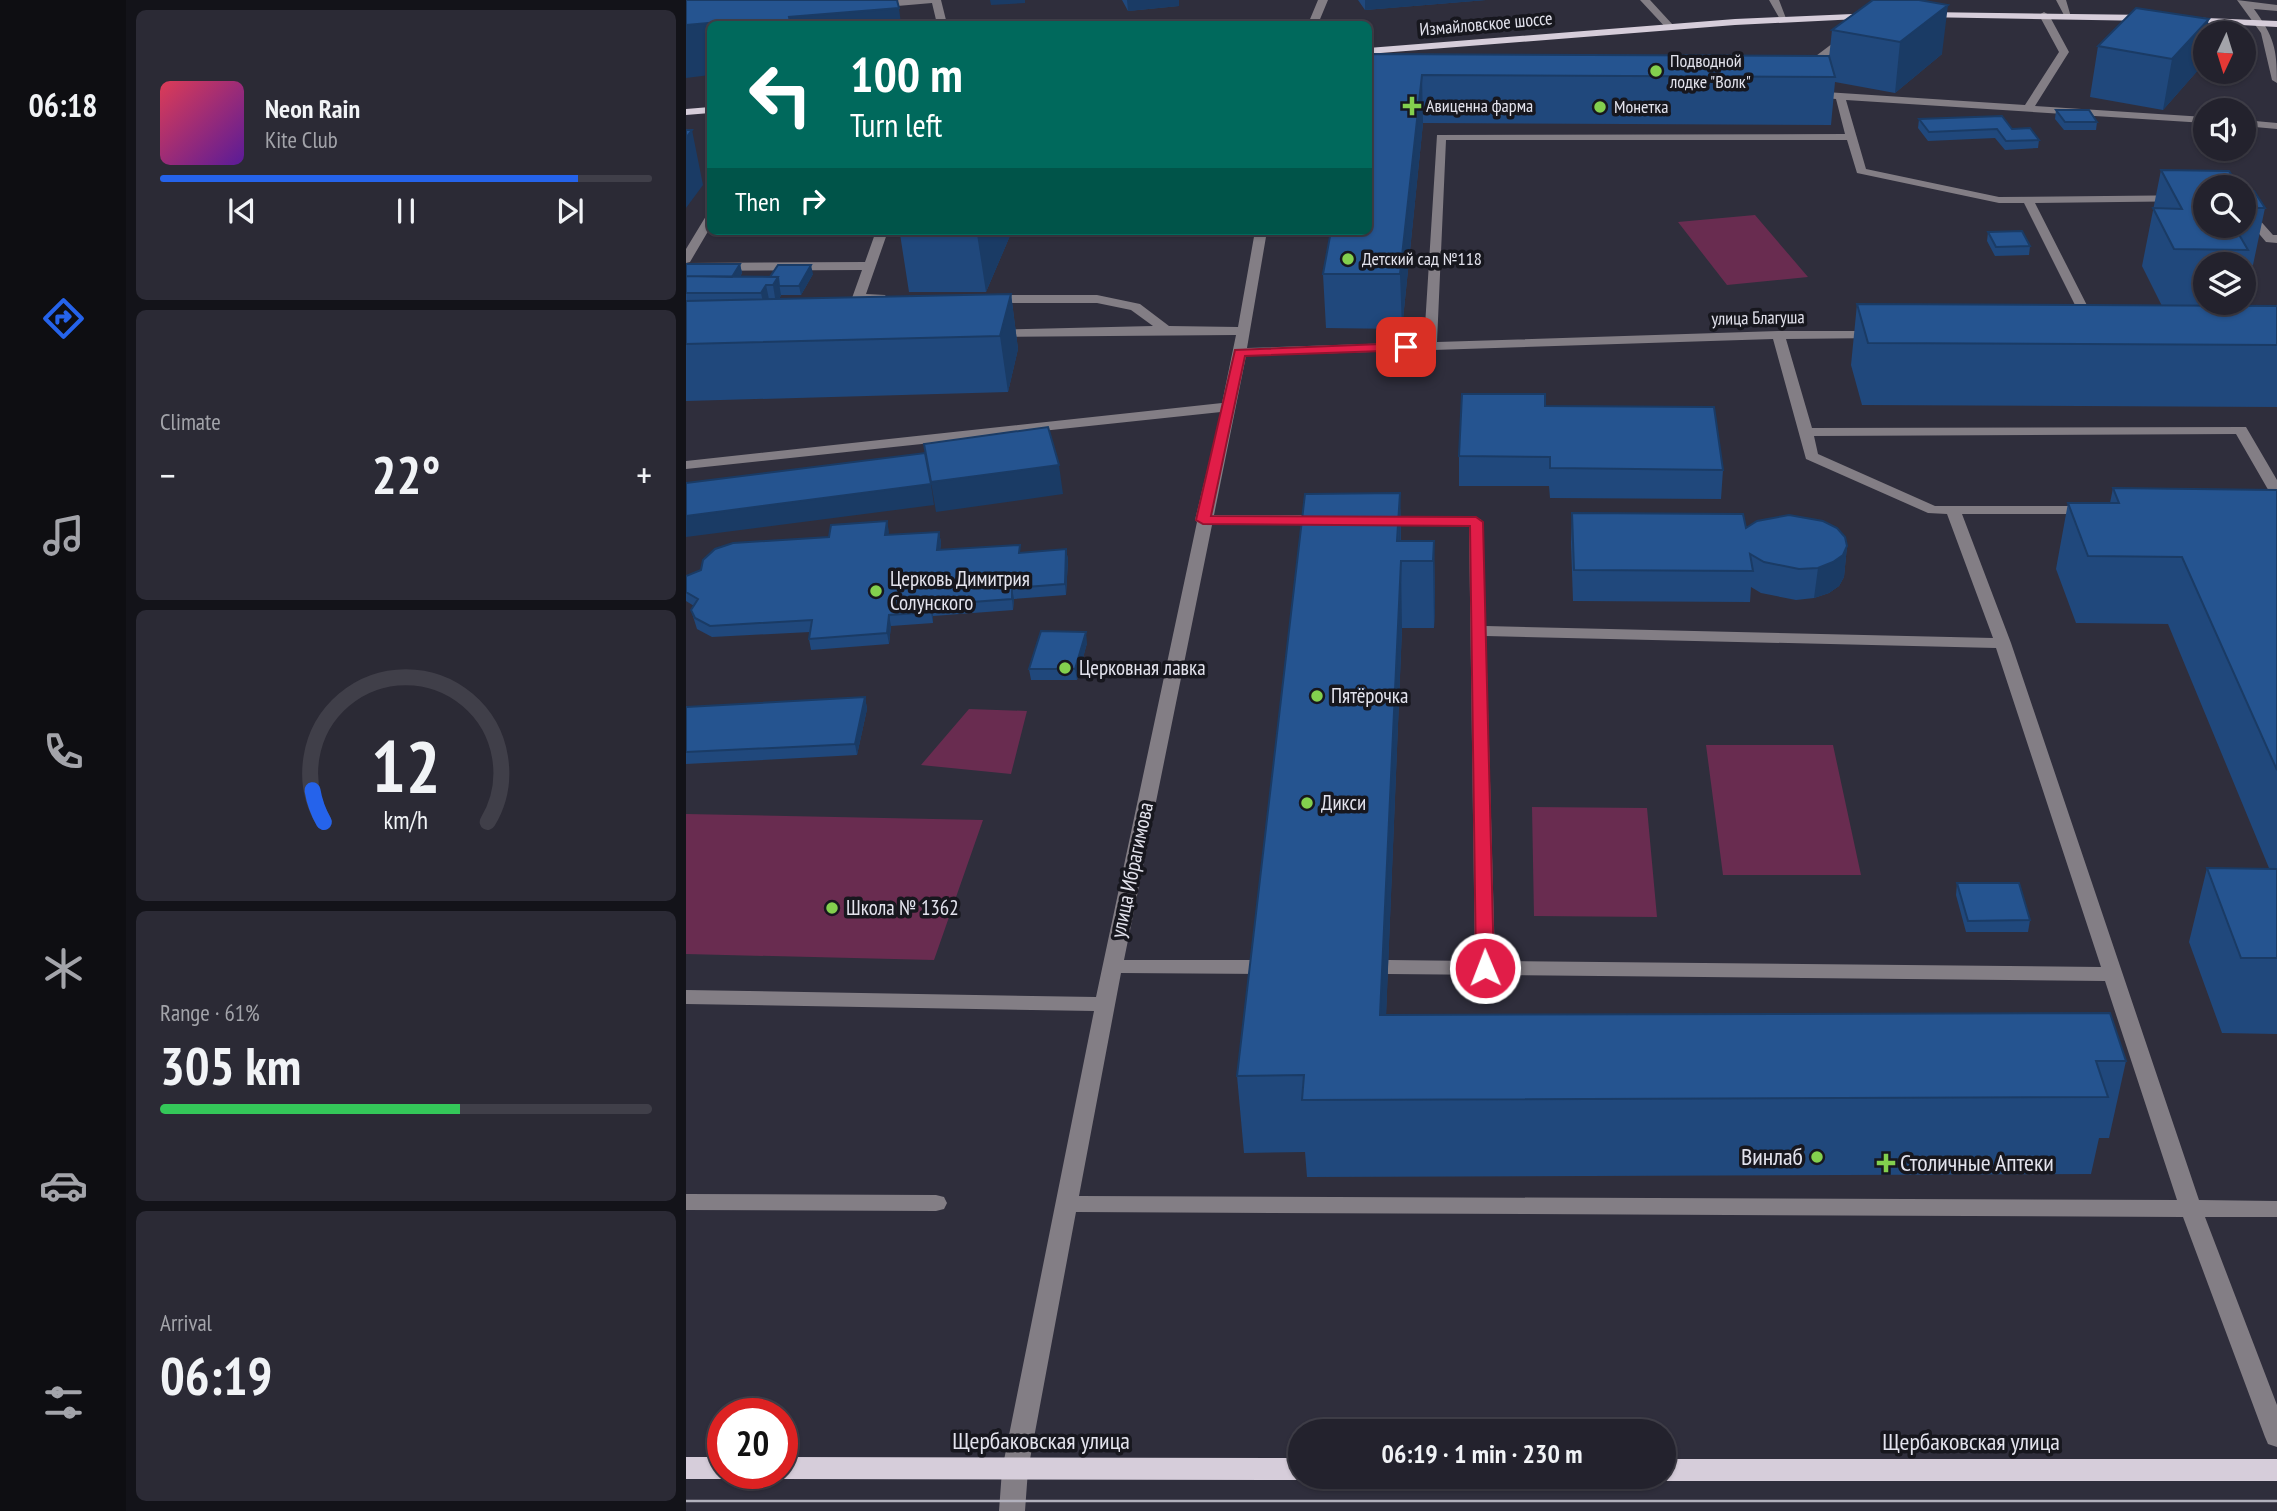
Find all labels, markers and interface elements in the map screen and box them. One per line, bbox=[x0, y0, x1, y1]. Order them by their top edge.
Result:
street label: Измайловское шоссе bbox=[1419, 6, 1553, 41]
north arrow bbox=[2193, 21, 2256, 84]
map controls bbox=[2193, 21, 2256, 315]
text: 100 m bbox=[850, 42, 963, 106]
icon: left bbox=[735, 49, 826, 140]
place label: Подводной лодке "Волк" bbox=[1669, 49, 1751, 93]
marker: Подводной лодке "Волк" bbox=[1648, 63, 1664, 79]
text: 06:18 bbox=[28, 84, 98, 126]
text: Neon Rain bbox=[265, 92, 360, 125]
place label: Авиценна фарма bbox=[1426, 94, 1533, 117]
place label: Монетка bbox=[1614, 95, 1668, 118]
marker: Авиценна фарма bbox=[1404, 98, 1420, 114]
button: sound bbox=[2193, 98, 2256, 161]
marker: Монетка bbox=[1592, 99, 1608, 115]
text: Turn left bbox=[850, 104, 942, 146]
text: Kite Club bbox=[265, 125, 338, 154]
button: search bbox=[2193, 175, 2256, 238]
icon: right bbox=[794, 182, 832, 220]
text: Then bbox=[735, 185, 780, 218]
icon: previous bbox=[223, 192, 261, 230]
icon: pause bbox=[387, 192, 425, 230]
icon: next bbox=[551, 192, 589, 230]
place label: Детский сад №118 bbox=[1362, 247, 1482, 270]
marker: Детский сад №118 bbox=[1340, 251, 1356, 267]
button: layers bbox=[2193, 252, 2256, 315]
icon: directions bbox=[39, 294, 88, 343]
street label: улица Благуша bbox=[1711, 305, 1805, 330]
pin bbox=[1376, 317, 1436, 377]
icon: arrive bbox=[1387, 328, 1425, 366]
text: Climate bbox=[160, 407, 221, 436]
text: 22° bbox=[372, 441, 440, 508]
text: − bbox=[160, 450, 176, 499]
text: + bbox=[636, 450, 652, 499]
icon: music bbox=[39, 511, 88, 560]
place label: Церковь Димитрия Солунского bbox=[890, 565, 1030, 616]
marker: Церковь Димитрия Солунского bbox=[868, 583, 884, 599]
place label: Церковная лавка bbox=[1079, 654, 1206, 681]
marker: Церковная лавка bbox=[1057, 660, 1073, 676]
place label: Пятёрочка bbox=[1331, 682, 1408, 709]
marker: Пятёрочка bbox=[1309, 688, 1325, 704]
text: 12 bbox=[371, 718, 441, 812]
icon: phone bbox=[39, 727, 88, 776]
place label: Дикси bbox=[1321, 789, 1366, 816]
marker: Дикси bbox=[1299, 795, 1315, 811]
street label: улица Ибрагимова bbox=[1104, 800, 1159, 940]
text: km/h bbox=[384, 803, 428, 835]
place label: Школа № 1362 bbox=[846, 894, 959, 921]
marker: Школа № 1362 bbox=[824, 900, 840, 916]
position arrow bbox=[1448, 931, 1522, 1005]
icon: climate bbox=[39, 944, 88, 993]
text: Range · 61% bbox=[160, 998, 260, 1027]
text: 305 km bbox=[160, 1032, 301, 1099]
place label: Винлаб bbox=[1741, 1141, 1803, 1172]
place label: Столичные Аптеки bbox=[1900, 1147, 2054, 1178]
marker: Винлаб bbox=[1809, 1149, 1825, 1165]
marker: Столичные Аптеки bbox=[1878, 1155, 1894, 1171]
icon: car bbox=[39, 1161, 88, 1210]
text: Arrival bbox=[160, 1308, 212, 1337]
text: 06:19 bbox=[160, 1342, 272, 1409]
icon: filters bbox=[39, 1378, 88, 1427]
speed limit sign: 20 bbox=[707, 1398, 798, 1489]
street label: Щербаковская улица bbox=[952, 1425, 1130, 1456]
street label: Щербаковская улица bbox=[1882, 1426, 2060, 1457]
text: 06:19 · 1 min · 230 m bbox=[1382, 1437, 1582, 1470]

